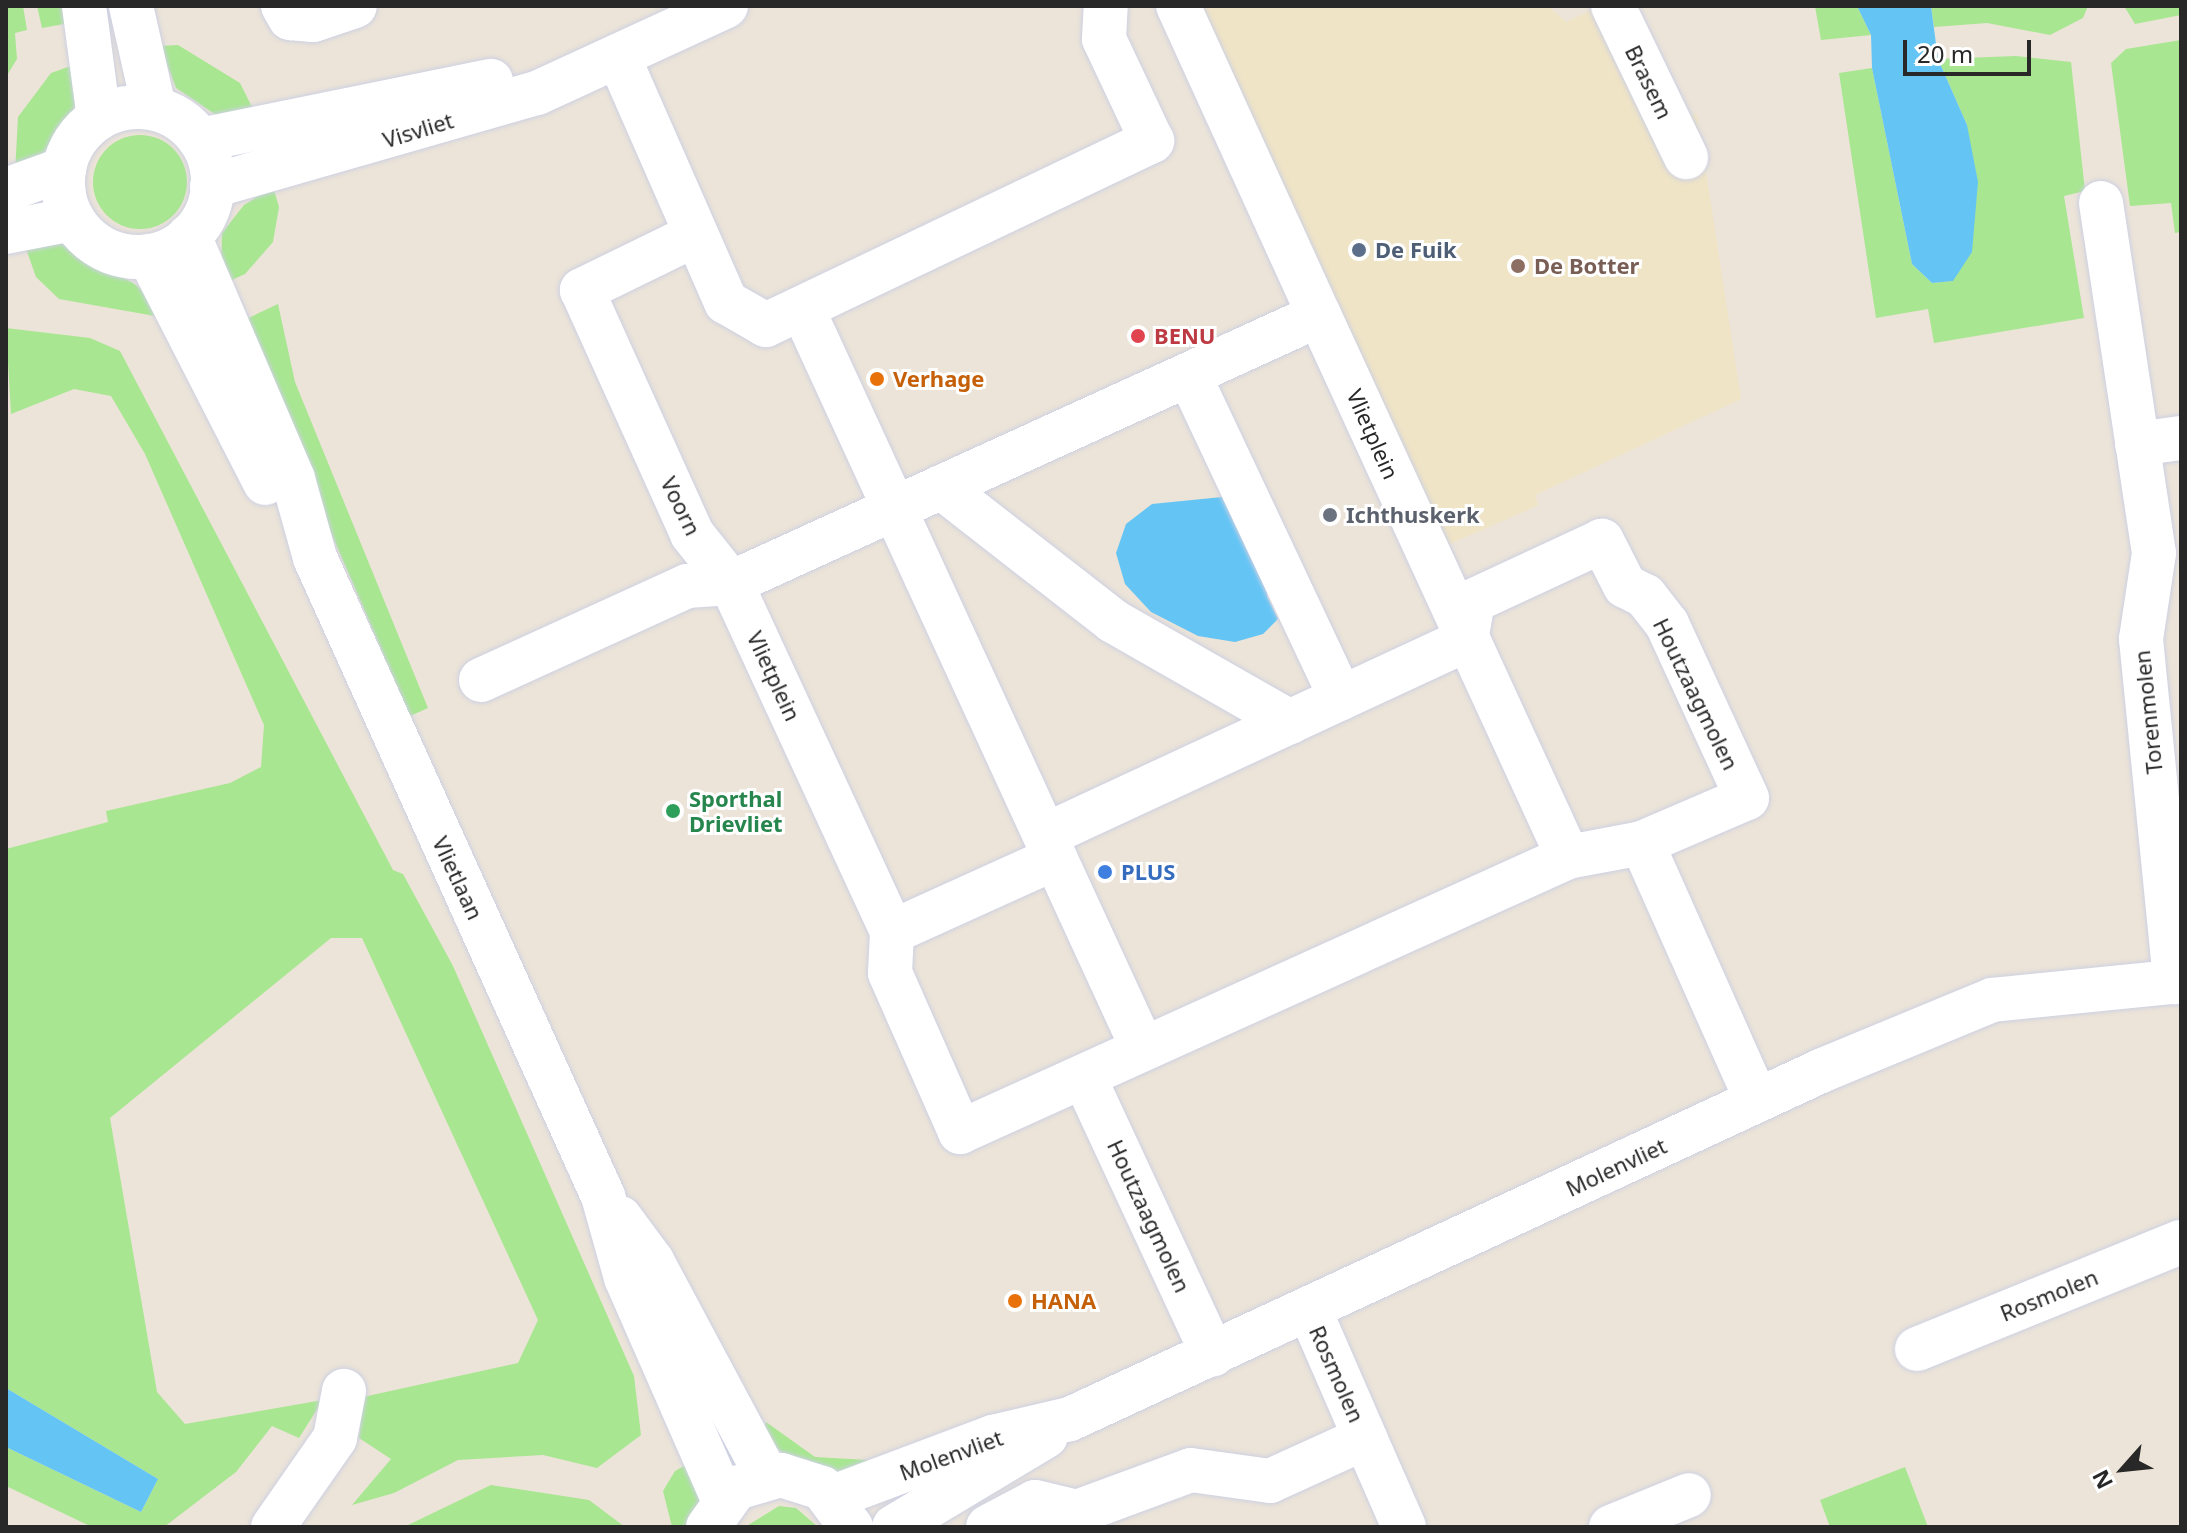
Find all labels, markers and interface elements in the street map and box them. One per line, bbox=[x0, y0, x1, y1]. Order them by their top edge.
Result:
scale bar bbox=[1907, 24, 2035, 74]
text: 20 m bbox=[1917, 37, 1973, 70]
street label: Brasem bbox=[1620, 41, 1678, 123]
street label: Visvliet bbox=[380, 107, 456, 153]
place label: De Fuik bbox=[1375, 237, 1457, 263]
marker: De Fuik bbox=[1350, 241, 1368, 259]
place label: De Botter bbox=[1534, 253, 1639, 279]
marker: De Botter bbox=[1509, 257, 1527, 275]
place label: BENU bbox=[1154, 323, 1215, 349]
marker: BENU bbox=[1129, 327, 1147, 345]
place label: Verhage bbox=[893, 366, 984, 392]
marker: Verhage bbox=[868, 370, 886, 388]
street label: Vlietplein bbox=[1341, 385, 1405, 483]
street label: Voorn bbox=[656, 472, 706, 540]
place label: Ichthuskerk bbox=[1346, 502, 1480, 528]
marker: Ichthuskerk bbox=[1321, 506, 1339, 524]
street label: Houtzaagmolen bbox=[1648, 614, 1744, 774]
street label: Vlietplein bbox=[742, 627, 806, 725]
street label: Torenmolen bbox=[2128, 649, 2168, 775]
place label: Sporthal Drievliet bbox=[689, 785, 783, 836]
marker: Sporthal Drievliet bbox=[664, 802, 682, 820]
street label: Vlietlaan bbox=[427, 832, 489, 924]
place label: PLUS bbox=[1121, 859, 1175, 885]
marker: PLUS bbox=[1096, 863, 1114, 881]
street label: Molenvliet bbox=[1562, 1132, 1670, 1202]
street label: Houtzaagmolen bbox=[1102, 1136, 1196, 1296]
street label: Rosmolen bbox=[1996, 1263, 2102, 1327]
place label: HANA bbox=[1031, 1288, 1096, 1314]
marker: HANA bbox=[1006, 1292, 1024, 1310]
street label: Rosmolen bbox=[1304, 1322, 1370, 1426]
street label: Molenvliet bbox=[896, 1424, 1006, 1486]
north arrow bbox=[2083, 1429, 2163, 1509]
text: N bbox=[2084, 1465, 2119, 1495]

